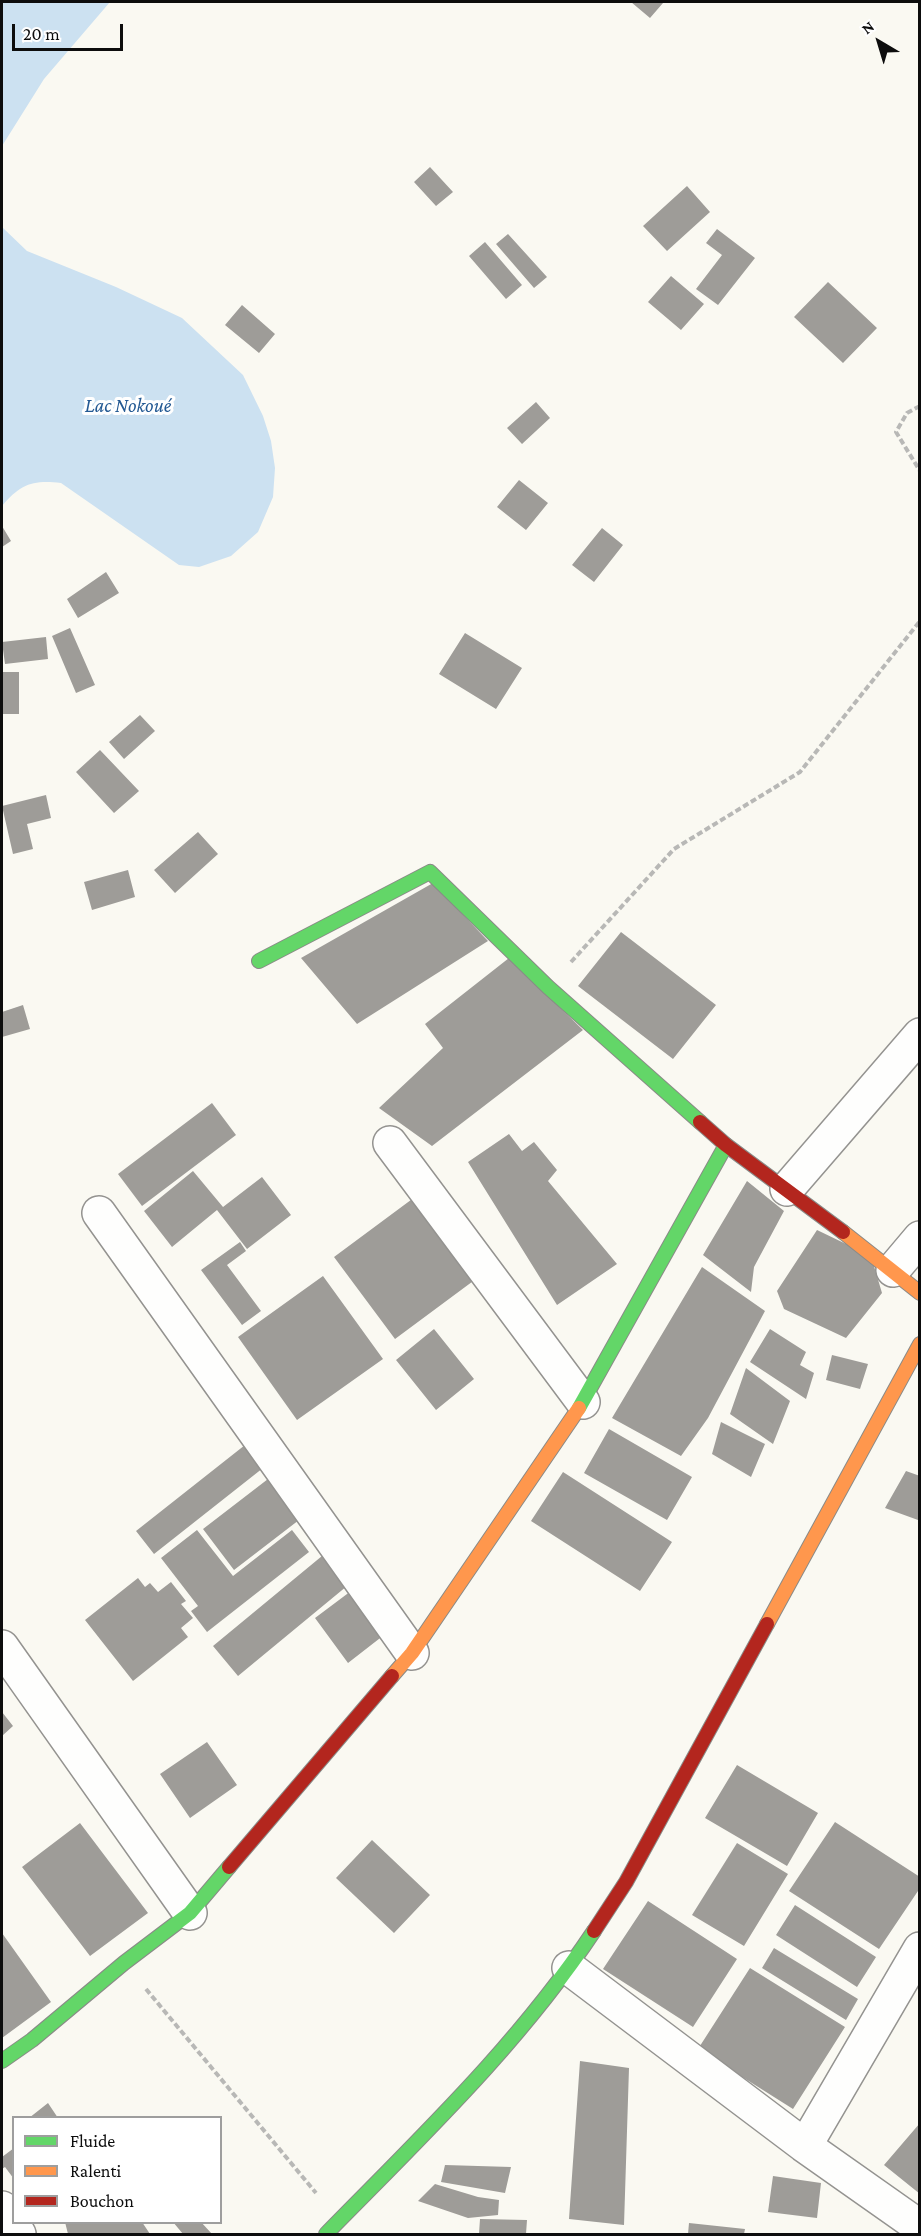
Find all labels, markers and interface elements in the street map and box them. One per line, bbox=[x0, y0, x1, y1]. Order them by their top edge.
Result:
scale bar bbox=[15, 12, 126, 50]
north arrow bbox=[849, 12, 909, 72]
text: N bbox=[858, 17, 877, 37]
text: 20 m bbox=[23, 24, 60, 44]
water label: Lac Nokoué bbox=[85, 394, 171, 418]
legend bbox=[12, 2116, 222, 2224]
text: Fluide bbox=[70, 2131, 115, 2151]
text: Ralenti bbox=[70, 2161, 121, 2181]
text: Bouchon bbox=[70, 2191, 134, 2211]

